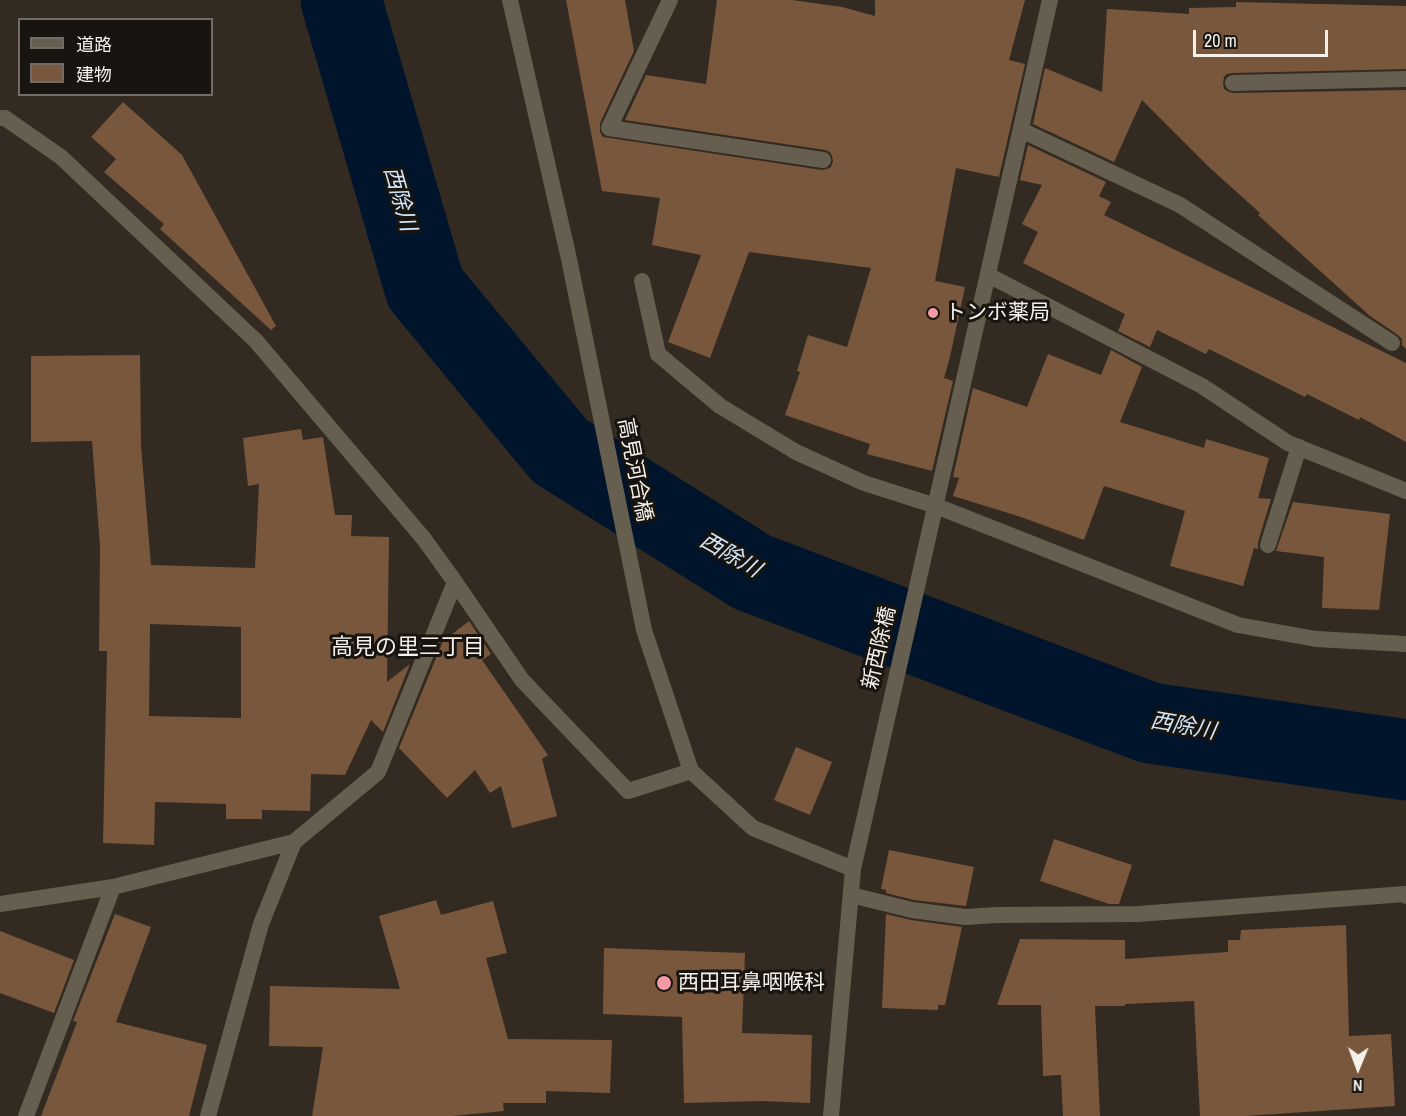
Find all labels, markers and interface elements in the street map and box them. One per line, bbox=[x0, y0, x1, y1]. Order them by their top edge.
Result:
legend bbox=[18, 18, 213, 96]
scale bar bbox=[1196, 18, 1331, 56]
text: 20 m bbox=[1204, 28, 1237, 53]
text: 道路 bbox=[76, 32, 112, 57]
text: 建物 bbox=[76, 62, 112, 87]
water label: 西除川 bbox=[377, 164, 421, 234]
place label: トンボ薬局 bbox=[945, 300, 1050, 326]
marker: トンボ薬局 bbox=[926, 306, 940, 320]
street label: 高見河合橋 bbox=[612, 416, 656, 524]
water label: 西除川 bbox=[695, 528, 765, 584]
street label: 新西除橋 bbox=[858, 604, 902, 692]
district label: 高見の里三丁目 bbox=[331, 635, 485, 661]
water label: 西除川 bbox=[1148, 708, 1218, 746]
place label: 西田耳鼻咽喉科 bbox=[678, 970, 825, 996]
marker: 西田耳鼻咽喉科 bbox=[655, 974, 673, 992]
north arrow bbox=[1328, 1038, 1388, 1098]
text: N bbox=[1353, 1075, 1363, 1097]

